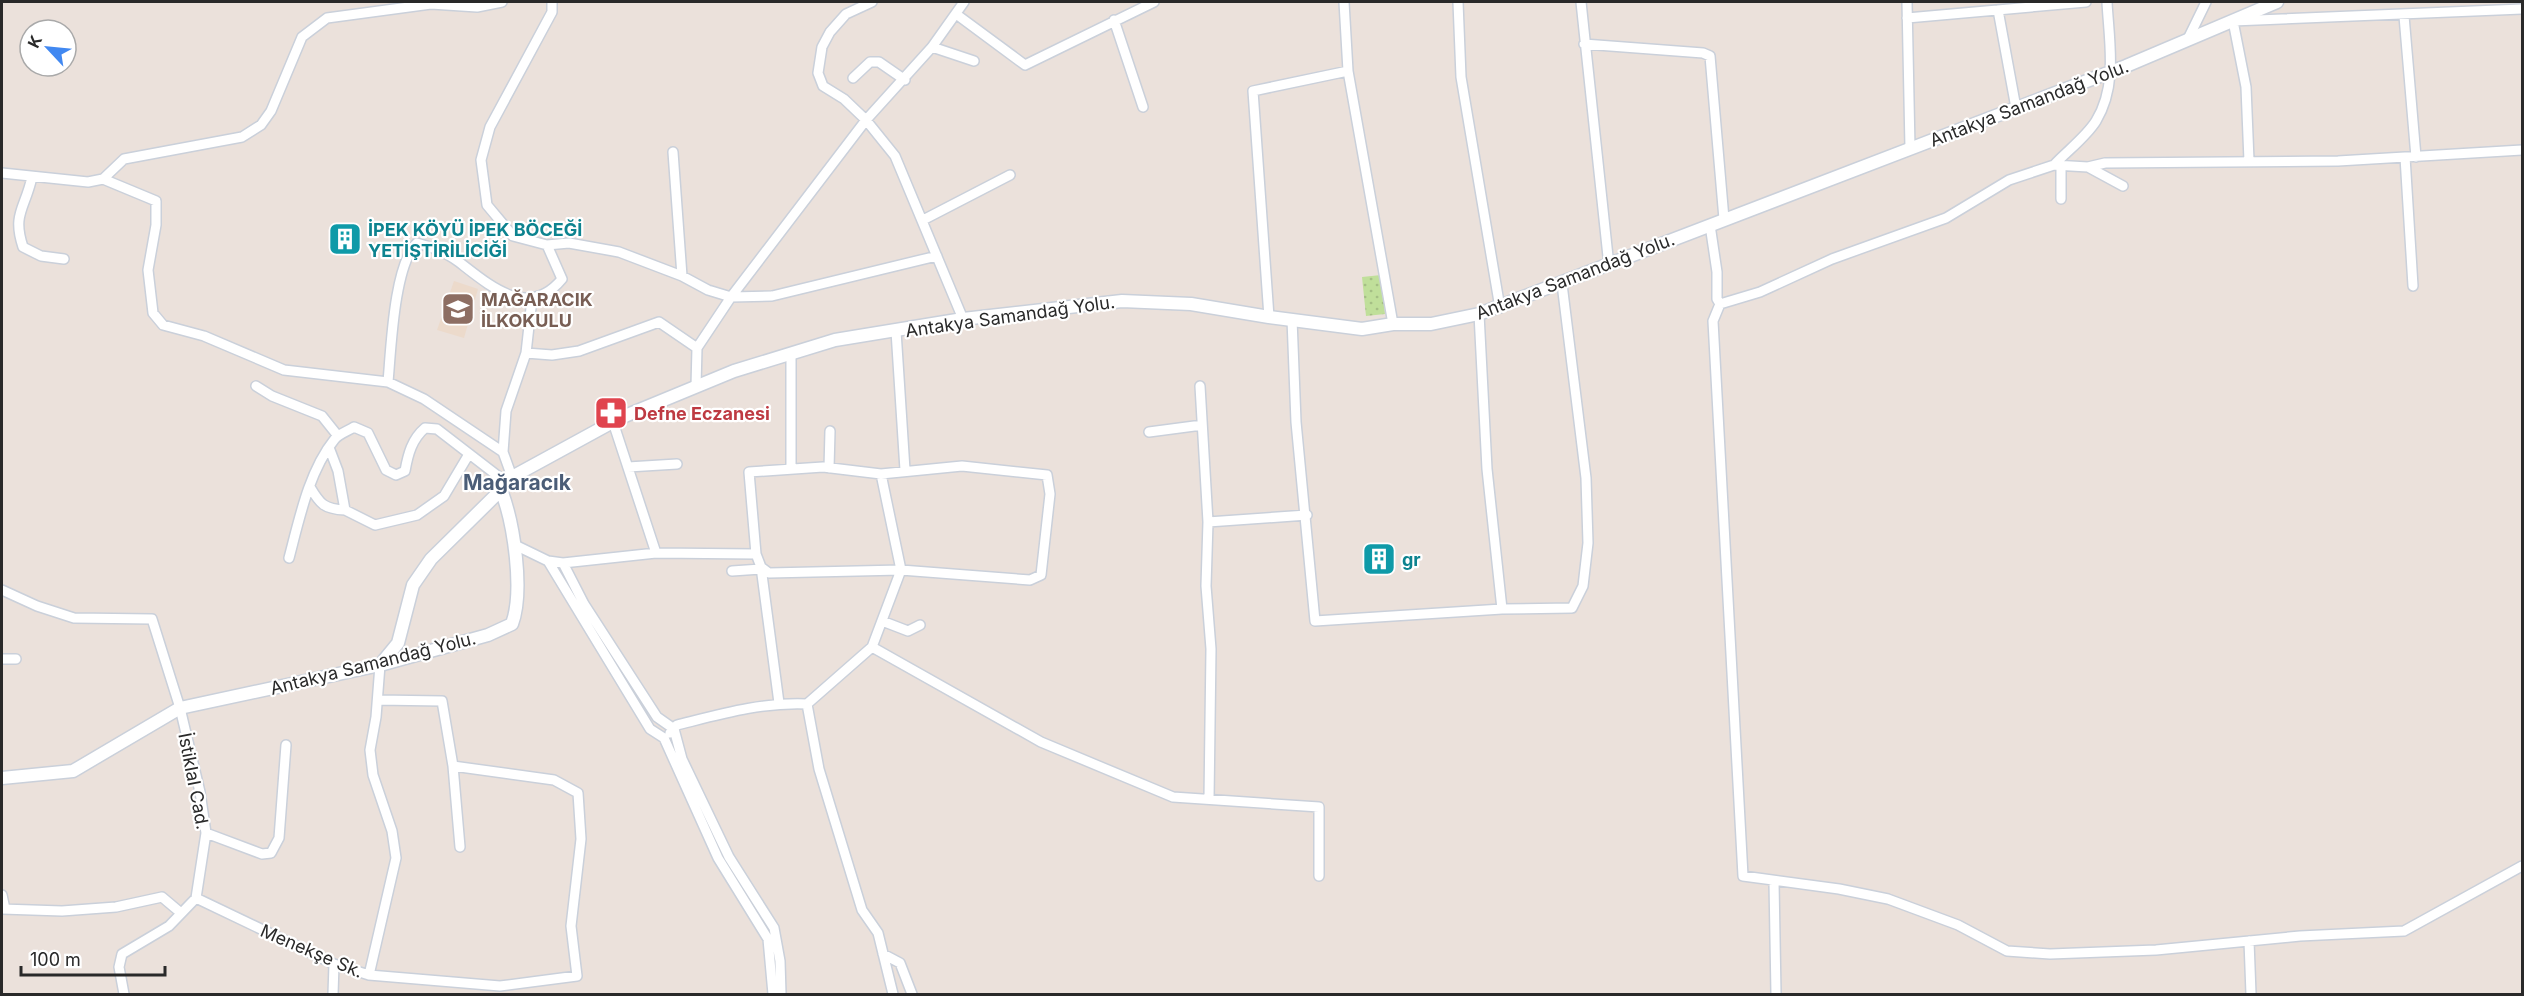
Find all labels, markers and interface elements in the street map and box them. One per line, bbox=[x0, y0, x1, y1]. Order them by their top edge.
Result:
north arrow bbox=[18, 18, 78, 78]
text: K bbox=[23, 31, 46, 51]
street label: Antakya Samandağ Yolu. bbox=[1927, 55, 2131, 151]
place label: İPEK KÖYÜ İPEK BÖCEĞİ YETİŞTİRİLİCİĞİ bbox=[368, 219, 582, 261]
building icon: İPEK KÖYÜ İPEK BÖCEĞİ YETİŞTİRİLİCİĞİ bbox=[327, 221, 363, 257]
street label: Antakya Samandağ Yolu. bbox=[1473, 228, 1677, 324]
place label: MAĞARACIK İLKOKULU bbox=[481, 289, 593, 331]
school or university icon: MAĞARACIK İLKOKULU bbox=[440, 291, 476, 327]
street label: Antakya Samandağ Yolu. bbox=[904, 291, 1116, 341]
pharmacy icon: Defne Eczanesi bbox=[593, 395, 629, 431]
place label: Defne Eczanesi bbox=[634, 403, 770, 424]
district label: Mağaracık bbox=[463, 470, 572, 495]
building icon: gr bbox=[1361, 541, 1397, 577]
place label: gr bbox=[1402, 549, 1421, 570]
street label: Antakya Samandağ Yolu. bbox=[268, 627, 478, 699]
street label: İstiklal Cad. bbox=[174, 731, 215, 831]
street label: Menekşe Sk. bbox=[258, 920, 366, 982]
scale bar bbox=[21, 939, 165, 977]
text: 100 m bbox=[30, 949, 81, 970]

